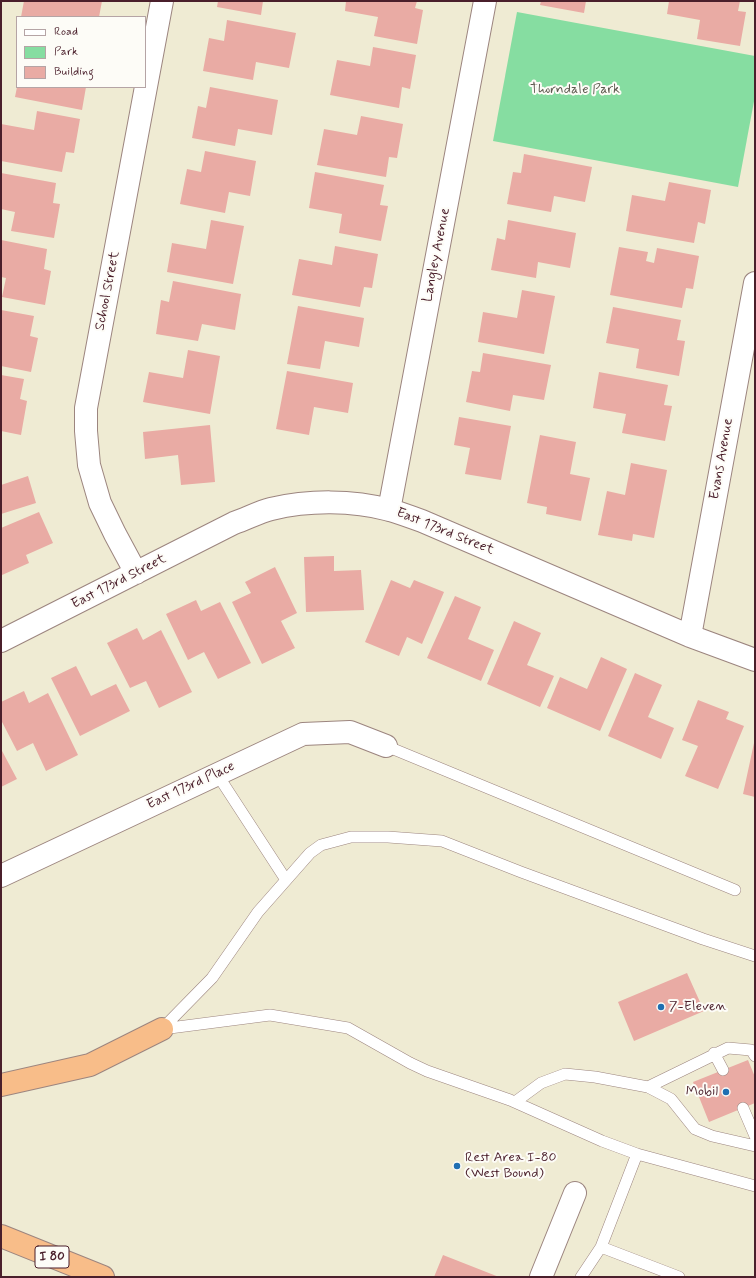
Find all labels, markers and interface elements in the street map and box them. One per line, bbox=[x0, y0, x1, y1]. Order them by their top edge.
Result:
legend bbox=[16, 16, 146, 88]
text: Road bbox=[54, 24, 78, 40]
text: Park bbox=[54, 44, 78, 60]
text: Building bbox=[54, 64, 94, 80]
park label: Thorndale Park bbox=[530, 82, 620, 98]
street label: Langley Avenue bbox=[420, 207, 454, 303]
street label: School Street bbox=[92, 250, 124, 332]
street label: Evans Avenue bbox=[707, 417, 737, 501]
street label: East 173rd Street bbox=[394, 505, 496, 559]
street label: East 173rd Street bbox=[69, 551, 169, 613]
street label: East 173rd Place bbox=[145, 758, 237, 814]
place label: 7-Eleven bbox=[669, 999, 727, 1015]
marker: 7-Eleven bbox=[656, 1002, 666, 1012]
place label: Mobil bbox=[686, 1084, 718, 1100]
marker: Mobil bbox=[721, 1087, 731, 1097]
place label: Rest Area I-80 (West Bound) bbox=[465, 1150, 557, 1182]
marker: Rest Area I-80 (West Bound) bbox=[452, 1161, 462, 1171]
road number: I 80 bbox=[35, 1246, 69, 1268]

